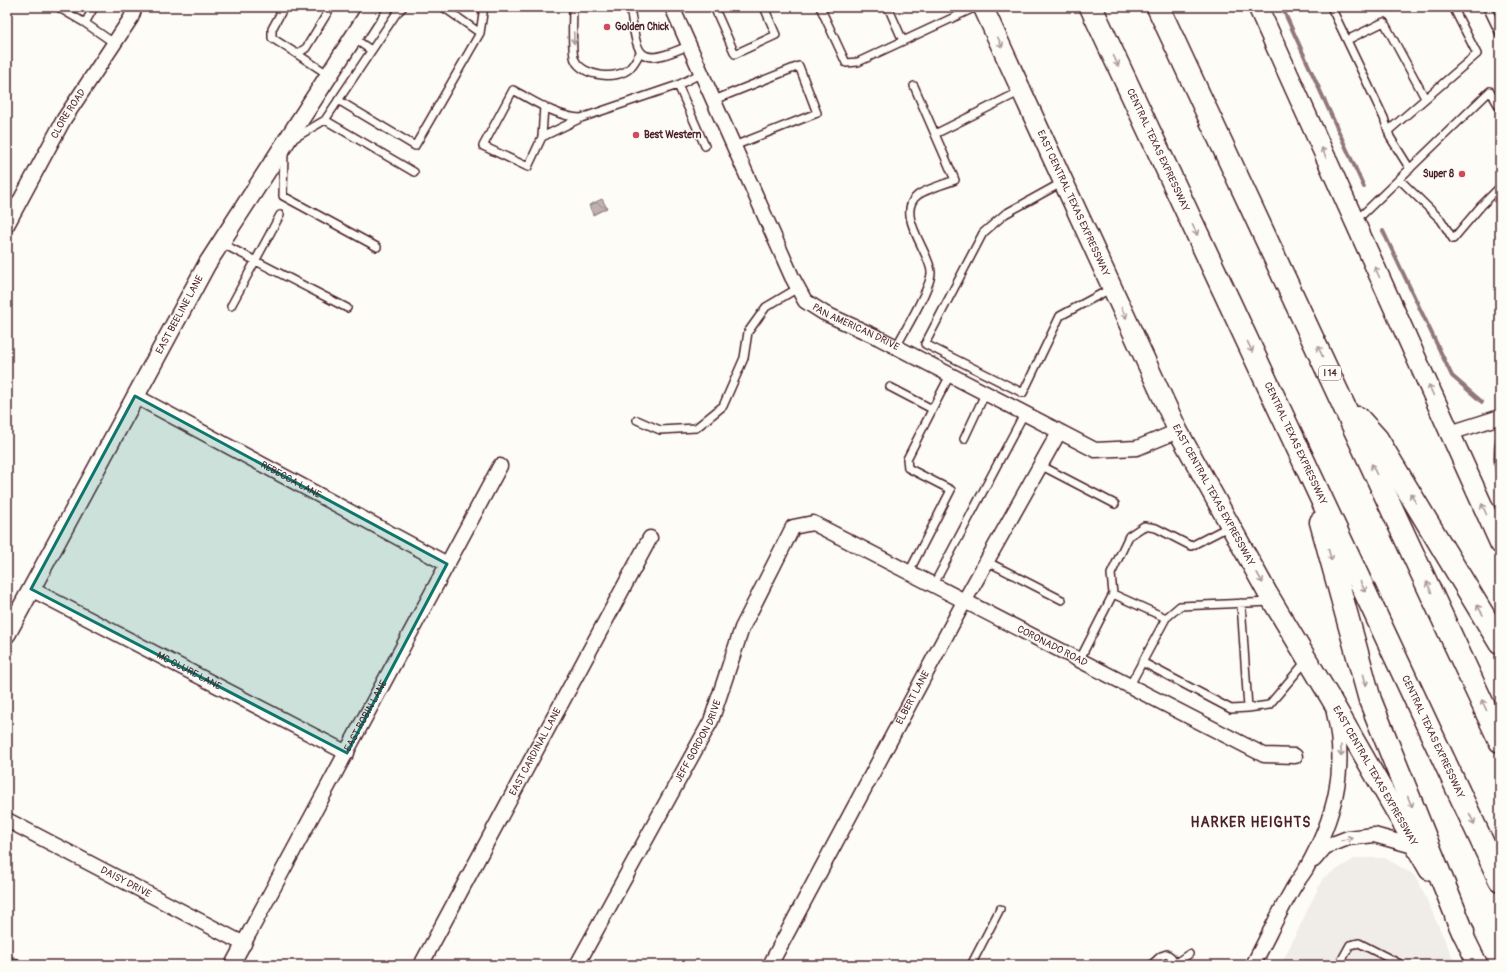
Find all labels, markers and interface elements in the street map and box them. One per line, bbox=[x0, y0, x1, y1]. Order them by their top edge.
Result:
place label: Golden Chick bbox=[615, 21, 670, 33]
marker: Golden Chick bbox=[602, 22, 612, 32]
one-way arrow bbox=[570, 31, 577, 44]
one-way arrow bbox=[997, 36, 1004, 48]
one-way arrow bbox=[1113, 55, 1120, 67]
street label: CLORE ROAD bbox=[49, 87, 88, 141]
street label: CENTRAL TEXAS EXPRESSWAY bbox=[1124, 87, 1192, 214]
street label: EAST CENTRAL TEXAS EXPRESSWAY bbox=[1034, 128, 1112, 278]
place label: Best Western bbox=[644, 129, 702, 141]
marker: Best Western bbox=[631, 130, 641, 140]
one-way arrow bbox=[1320, 147, 1327, 159]
place label: Super 8 bbox=[1423, 168, 1454, 180]
marker: Super 8 bbox=[1457, 169, 1467, 179]
one-way arrow bbox=[1192, 223, 1199, 235]
one-way arrow bbox=[1373, 266, 1381, 278]
street label: EAST BEELINE LANE bbox=[153, 273, 206, 356]
street label: PAN AMERICAN DRIVE bbox=[810, 301, 901, 353]
one-way arrow bbox=[1121, 307, 1128, 319]
one-way arrow bbox=[1247, 341, 1254, 353]
one-way arrow bbox=[1316, 346, 1323, 358]
road number: I 14 bbox=[1319, 366, 1341, 380]
street label: CENTRAL TEXAS EXPRESSWAY bbox=[1262, 380, 1329, 507]
one-way arrow bbox=[1427, 385, 1434, 397]
street label: EAST CENTRAL TEXAS EXPRESSWAY bbox=[1170, 423, 1257, 568]
street label: REBECCA LANE bbox=[259, 459, 323, 501]
one-way arrow bbox=[1370, 464, 1378, 476]
one-way arrow bbox=[1408, 492, 1416, 504]
one-way arrow bbox=[1480, 503, 1487, 515]
one-way arrow bbox=[1327, 548, 1334, 561]
one-way arrow bbox=[1256, 572, 1264, 584]
one-way arrow bbox=[1360, 581, 1367, 593]
one-way arrow bbox=[1425, 582, 1432, 594]
one-way arrow bbox=[1475, 604, 1483, 616]
street label: CORONADO ROAD bbox=[1015, 623, 1089, 669]
street label: MC CLURE LANE bbox=[155, 649, 223, 693]
street label: ELBERT LANE bbox=[894, 669, 932, 727]
one-way arrow bbox=[1362, 674, 1369, 687]
street label: CENTRAL TEXAS EXPRESSWAY bbox=[1399, 674, 1467, 800]
street label: EAST ROBIN LANE bbox=[342, 678, 390, 753]
street label: JEFF GORDON DRIVE bbox=[673, 698, 724, 784]
one-way arrow bbox=[1480, 700, 1487, 712]
street label: EAST CENTRAL TEXAS EXPRESSWAY bbox=[1330, 704, 1420, 848]
street label: EAST CARDINAL LANE bbox=[507, 706, 564, 798]
one-way arrow bbox=[1337, 744, 1344, 757]
one-way arrow bbox=[1406, 796, 1414, 808]
one-way arrow bbox=[1469, 813, 1476, 825]
district label: HARKER HEIGHTS bbox=[1191, 814, 1311, 831]
one-way arrow bbox=[1341, 835, 1354, 843]
street label: DAISY DRIVE bbox=[98, 864, 153, 900]

